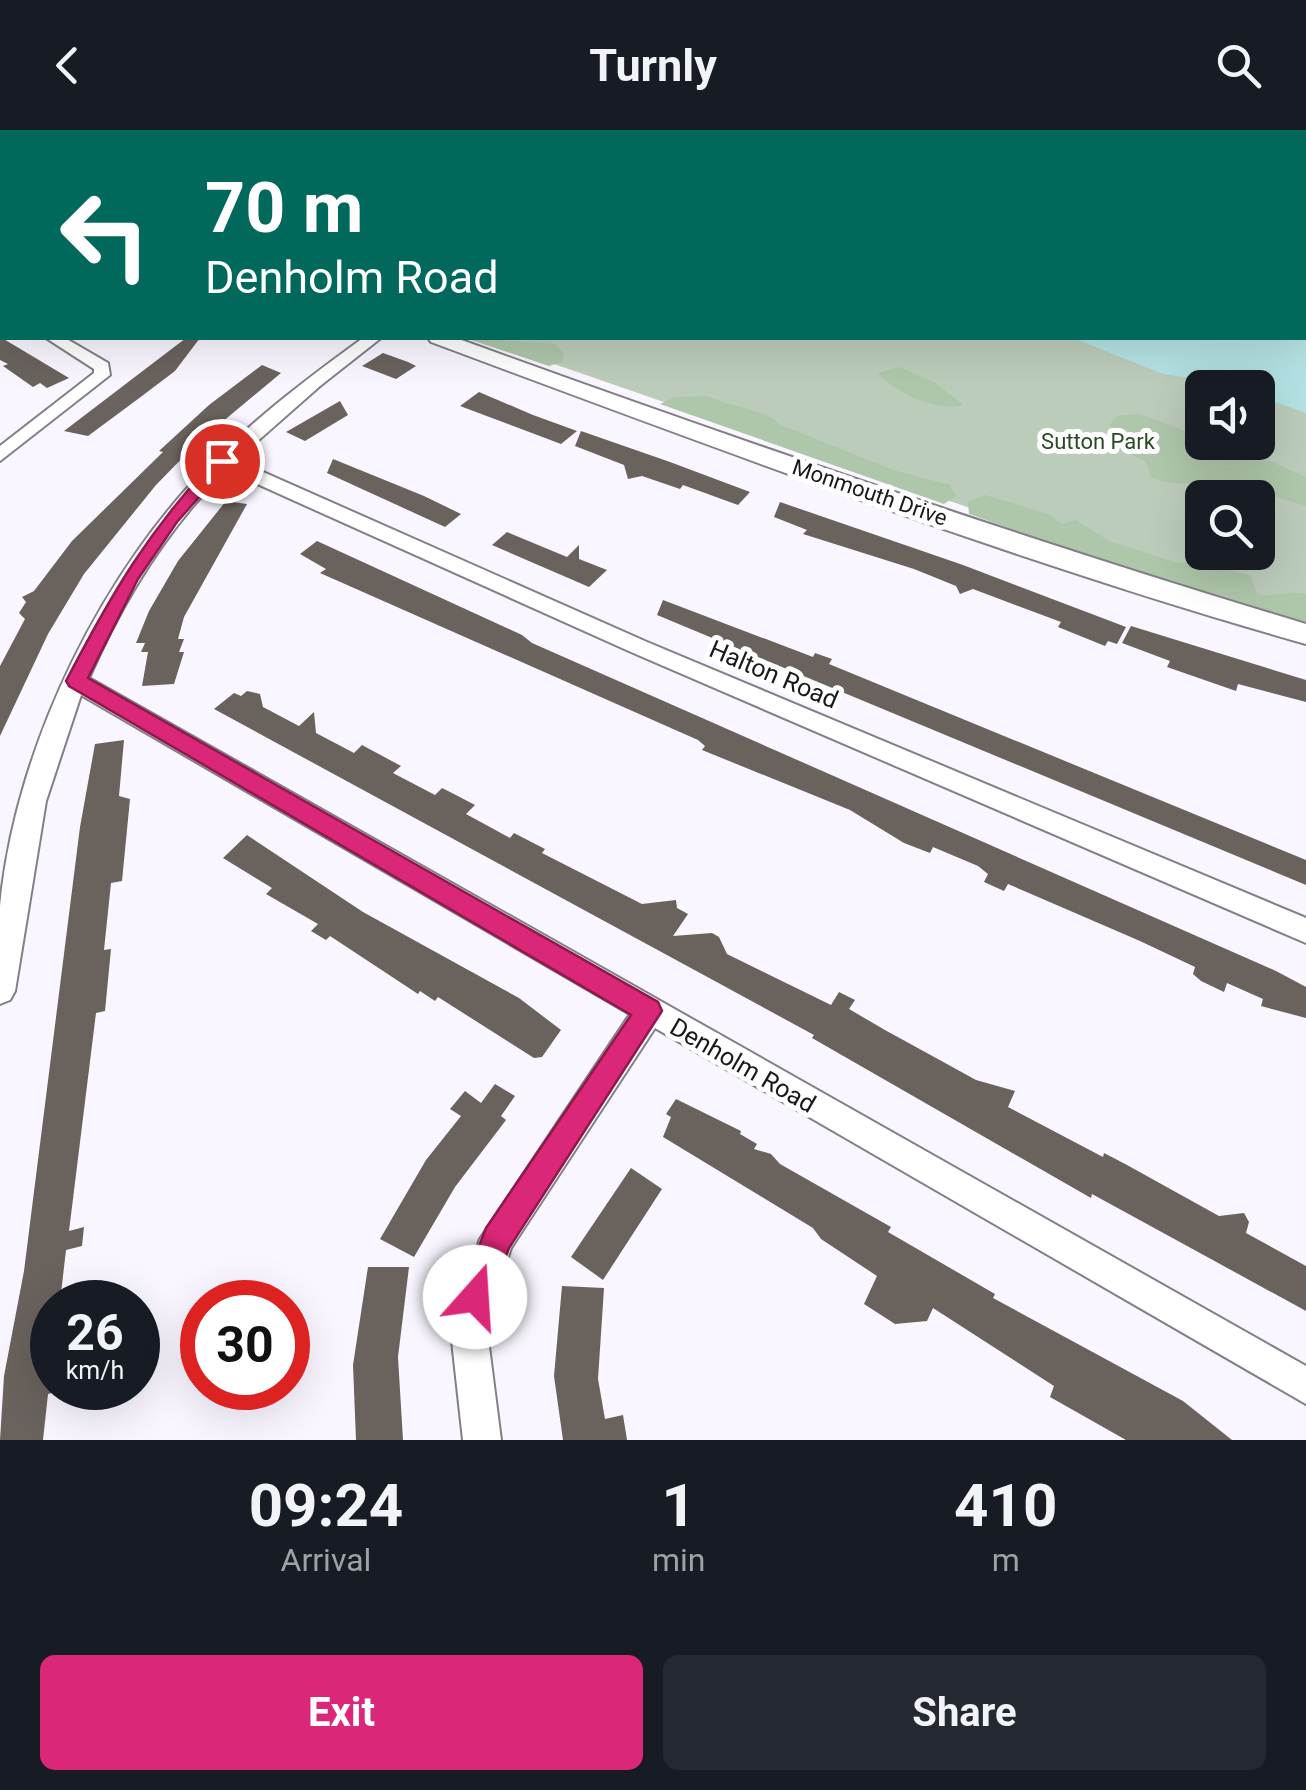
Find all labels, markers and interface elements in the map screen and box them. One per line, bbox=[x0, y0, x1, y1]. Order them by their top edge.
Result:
icon: back bbox=[40, 38, 95, 93]
icon: search bbox=[1211, 38, 1266, 93]
text: Turnly bbox=[589, 39, 717, 92]
text: 70 m bbox=[205, 167, 363, 249]
icon: left bbox=[40, 170, 170, 300]
text: Denholm Road bbox=[205, 251, 499, 304]
map controls bbox=[1185, 370, 1275, 570]
button: sound bbox=[1185, 370, 1275, 460]
pin bbox=[180, 419, 265, 504]
park label: Sutton Park bbox=[1041, 429, 1156, 454]
icon: arrive bbox=[195, 434, 250, 489]
street label: Monmouth Drive bbox=[789, 454, 951, 531]
button: search bbox=[1185, 480, 1275, 570]
street label: Halton Road bbox=[705, 634, 843, 715]
street label: Denholm Road bbox=[665, 1012, 821, 1119]
position arrow bbox=[423, 1245, 527, 1349]
speed limit sign: 30 bbox=[180, 1280, 310, 1410]
text: 26 bbox=[66, 1304, 124, 1362]
text: km/h bbox=[66, 1356, 124, 1385]
text: 09:24 bbox=[249, 1470, 403, 1541]
text: 1 bbox=[661, 1470, 696, 1541]
text: 410 bbox=[954, 1470, 1057, 1541]
text: Arrival bbox=[281, 1541, 371, 1579]
text: min bbox=[652, 1541, 705, 1579]
text: m bbox=[992, 1541, 1020, 1579]
button: Exit bbox=[40, 1655, 643, 1770]
button: Share bbox=[663, 1655, 1266, 1770]

